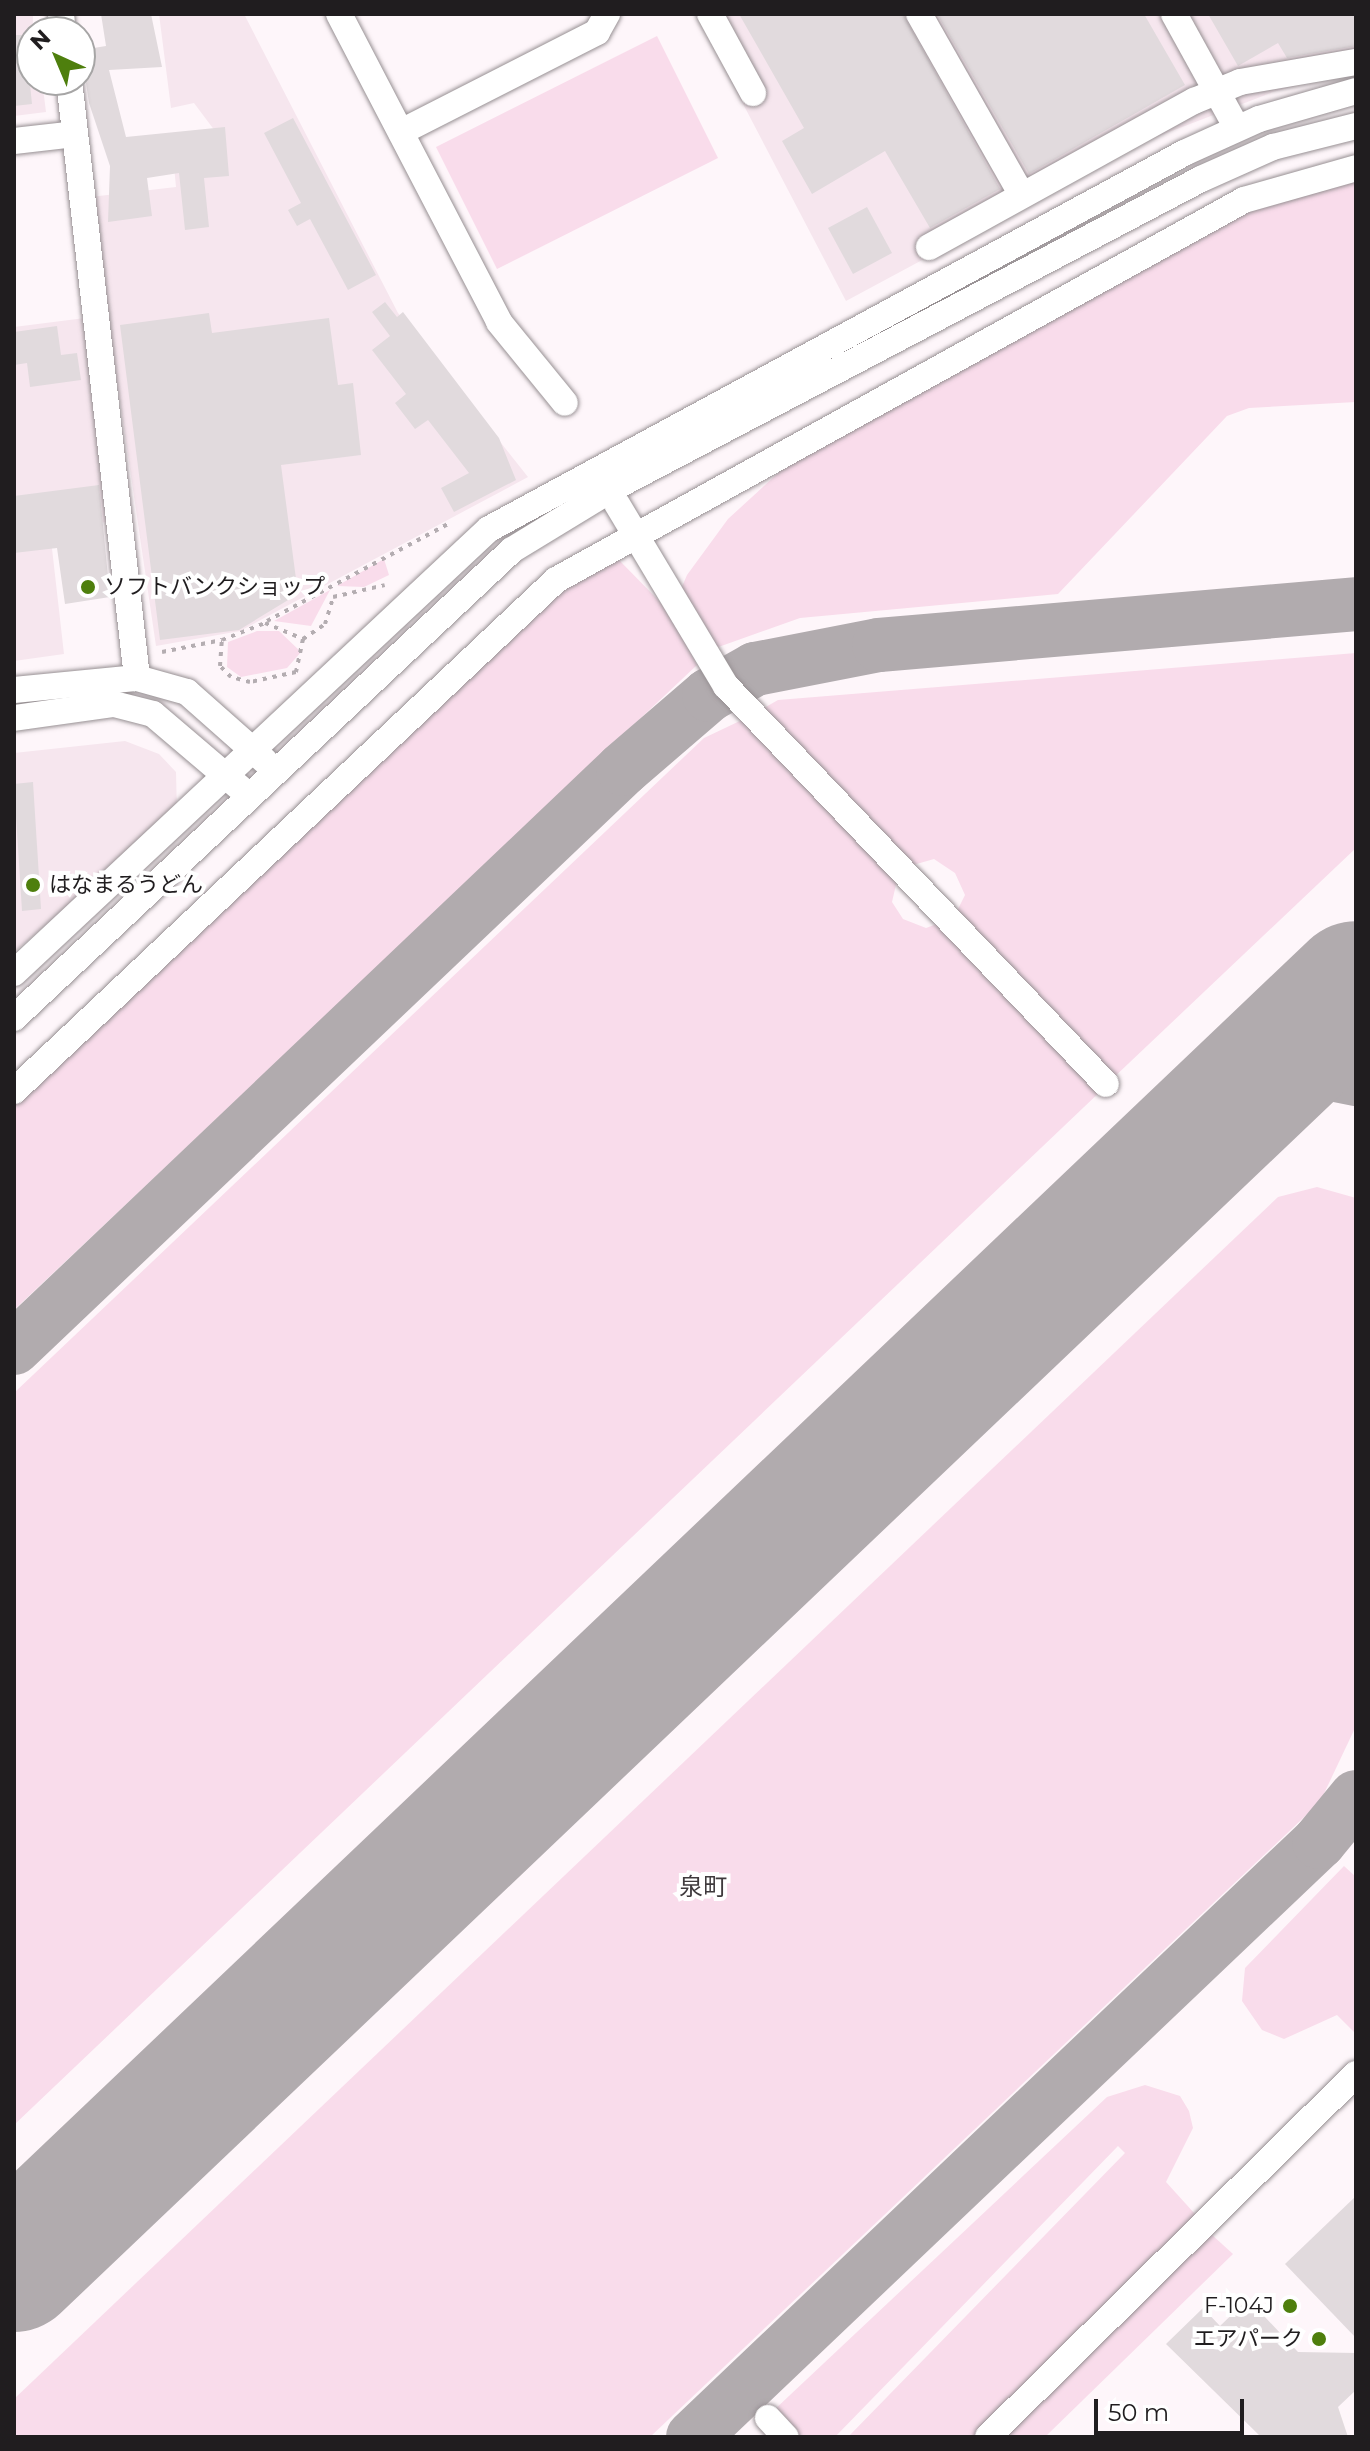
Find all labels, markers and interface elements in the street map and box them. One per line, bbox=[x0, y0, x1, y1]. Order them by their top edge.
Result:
north arrow bbox=[16, 16, 96, 96]
text: N bbox=[25, 24, 56, 56]
place label: ソフトバンクショップ bbox=[104, 574, 324, 600]
marker: ソフトバンクショップ bbox=[79, 578, 97, 596]
place label: はなまるうどん bbox=[49, 872, 203, 898]
marker: はなまるうどん bbox=[24, 876, 42, 894]
district label: 泉町 bbox=[679, 1873, 727, 1901]
place label: F-104J bbox=[1204, 2293, 1274, 2319]
marker: F-104J bbox=[1281, 2297, 1299, 2315]
place label: エアパーク bbox=[1193, 2326, 1303, 2352]
marker: エアパーク bbox=[1310, 2330, 1328, 2348]
scale bar bbox=[1098, 2383, 1248, 2433]
text: 50 m bbox=[1108, 2398, 1169, 2427]

